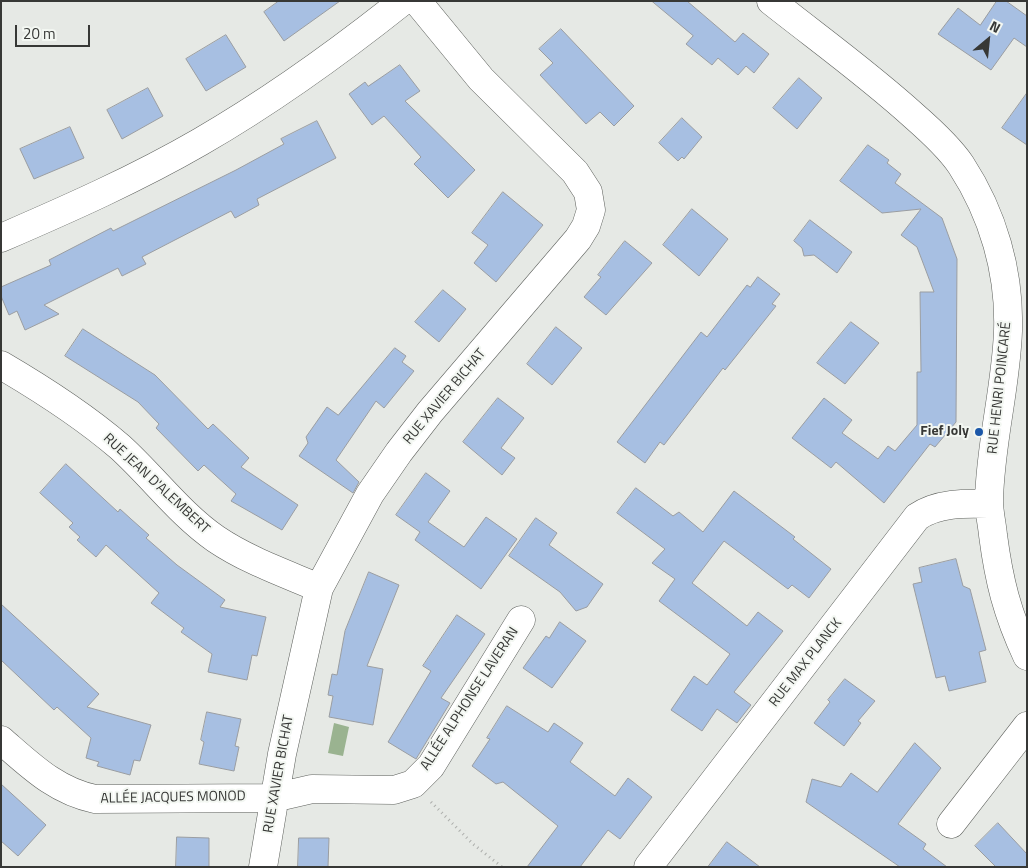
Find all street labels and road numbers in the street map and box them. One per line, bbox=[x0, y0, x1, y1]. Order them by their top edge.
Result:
street label: RUE HENRI POINCARÉ bbox=[985, 321, 1015, 455]
street label: RUE XAVIER BICHAT bbox=[400, 346, 490, 448]
street label: RUE JEAN D'ALEMBERT bbox=[99, 430, 213, 538]
street label: RUE MAX PLANCK bbox=[766, 615, 846, 711]
street label: ALLÉE ALPHONSE LAVERAN bbox=[417, 624, 523, 774]
street label: RUE XAVIER BICHAT bbox=[260, 714, 298, 834]
street label: ALLÉE JACQUES MONOD bbox=[100, 788, 246, 808]

